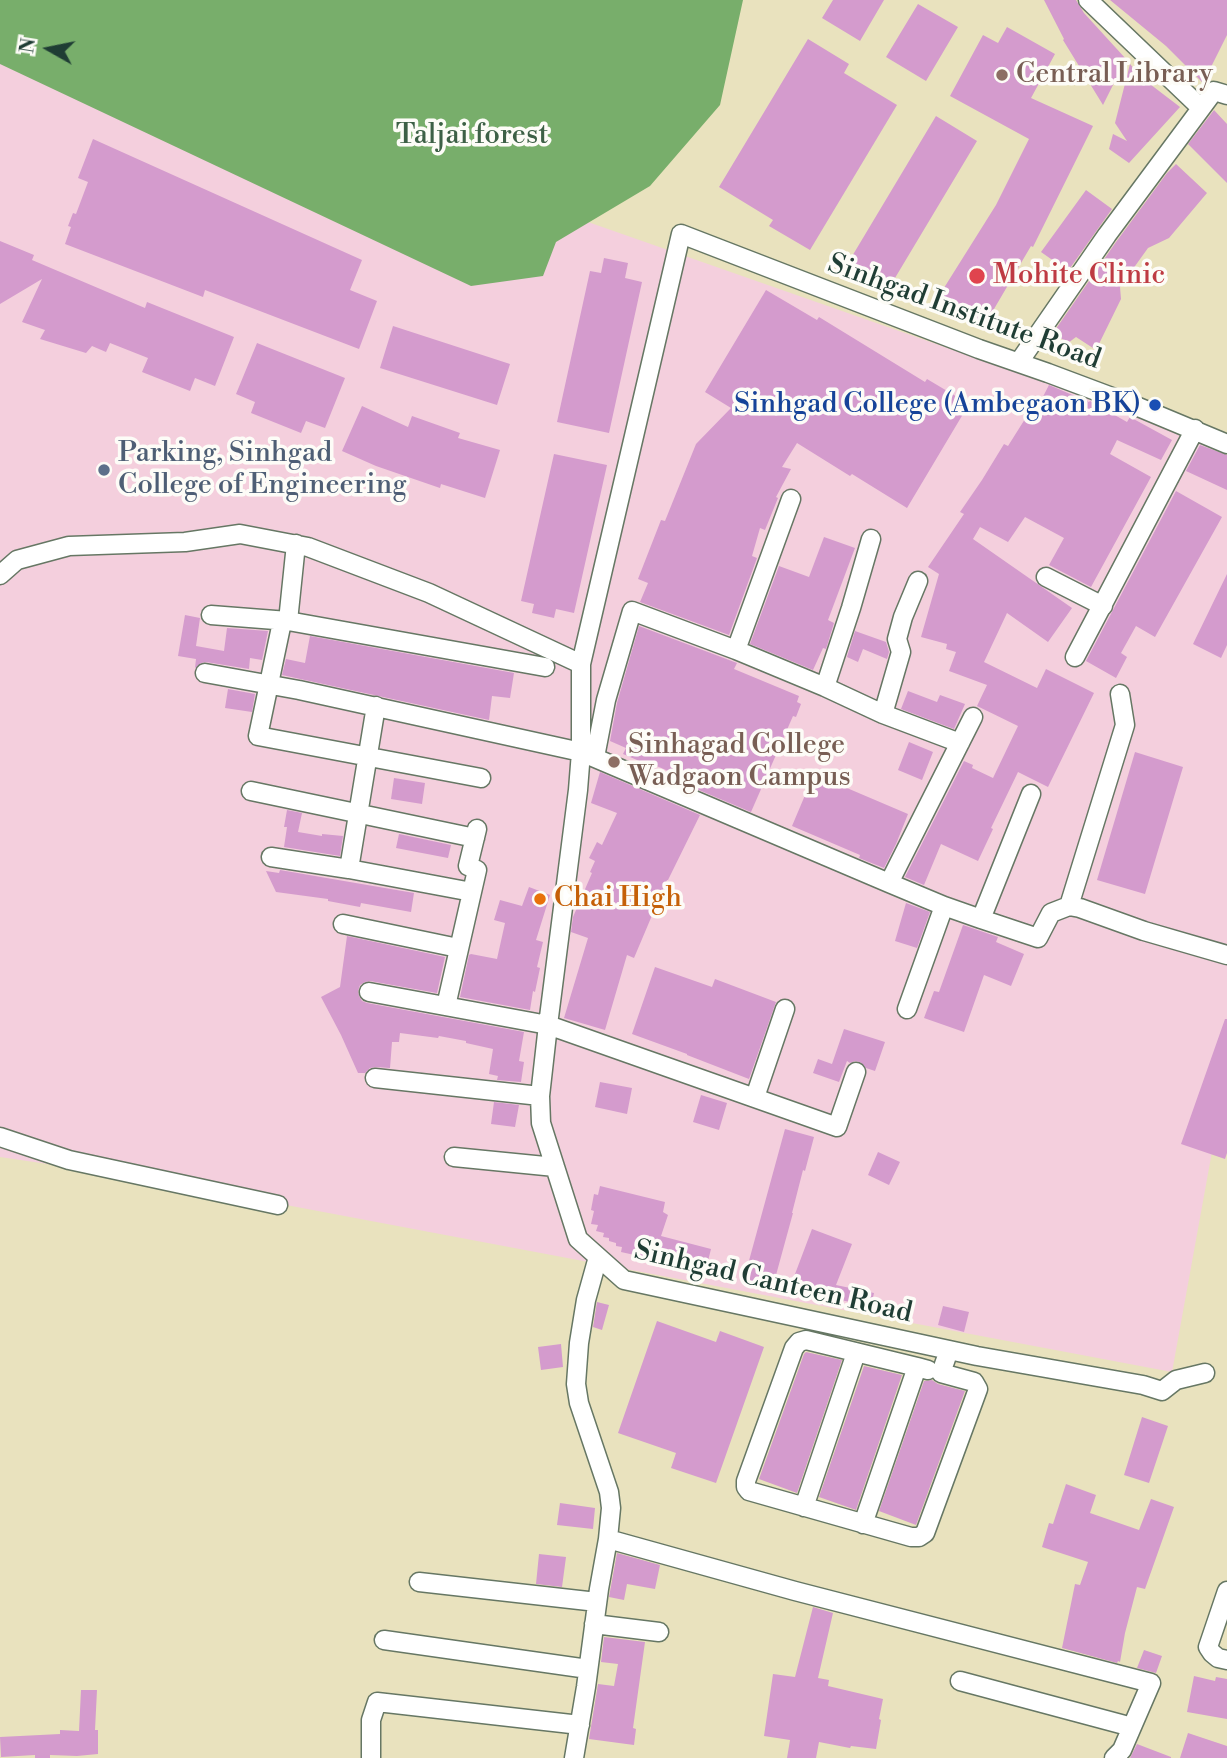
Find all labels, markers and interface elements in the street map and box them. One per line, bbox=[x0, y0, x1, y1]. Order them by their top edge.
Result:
north arrow bbox=[14, 14, 84, 84]
text: N bbox=[15, 36, 41, 55]
place label: Central Library bbox=[1016, 58, 1213, 92]
marker: Central Library bbox=[994, 67, 1010, 83]
park label: Taljai forest bbox=[396, 119, 548, 153]
street label: Sinhgad Institute Road bbox=[823, 248, 1105, 378]
place label: Mohite Clinic bbox=[993, 259, 1166, 293]
marker: Mohite Clinic bbox=[967, 266, 987, 286]
place label: Sinhgad College (Ambegaon BK) bbox=[734, 388, 1141, 422]
marker: Sinhgad College (Ambegaon BK) bbox=[1147, 397, 1163, 413]
place label: Parking, Sinhgad College of Engineering bbox=[118, 437, 407, 503]
marker: Parking, Sinhgad College of Engineering bbox=[96, 462, 112, 478]
place label: Sinhagad College Wadgaon Campus bbox=[628, 729, 851, 795]
marker: Sinhagad College Wadgaon Campus bbox=[606, 754, 622, 770]
place label: Chai High bbox=[554, 882, 682, 916]
marker: Chai High bbox=[532, 891, 548, 907]
street label: Sinhgad Canteen Road bbox=[631, 1235, 915, 1331]

